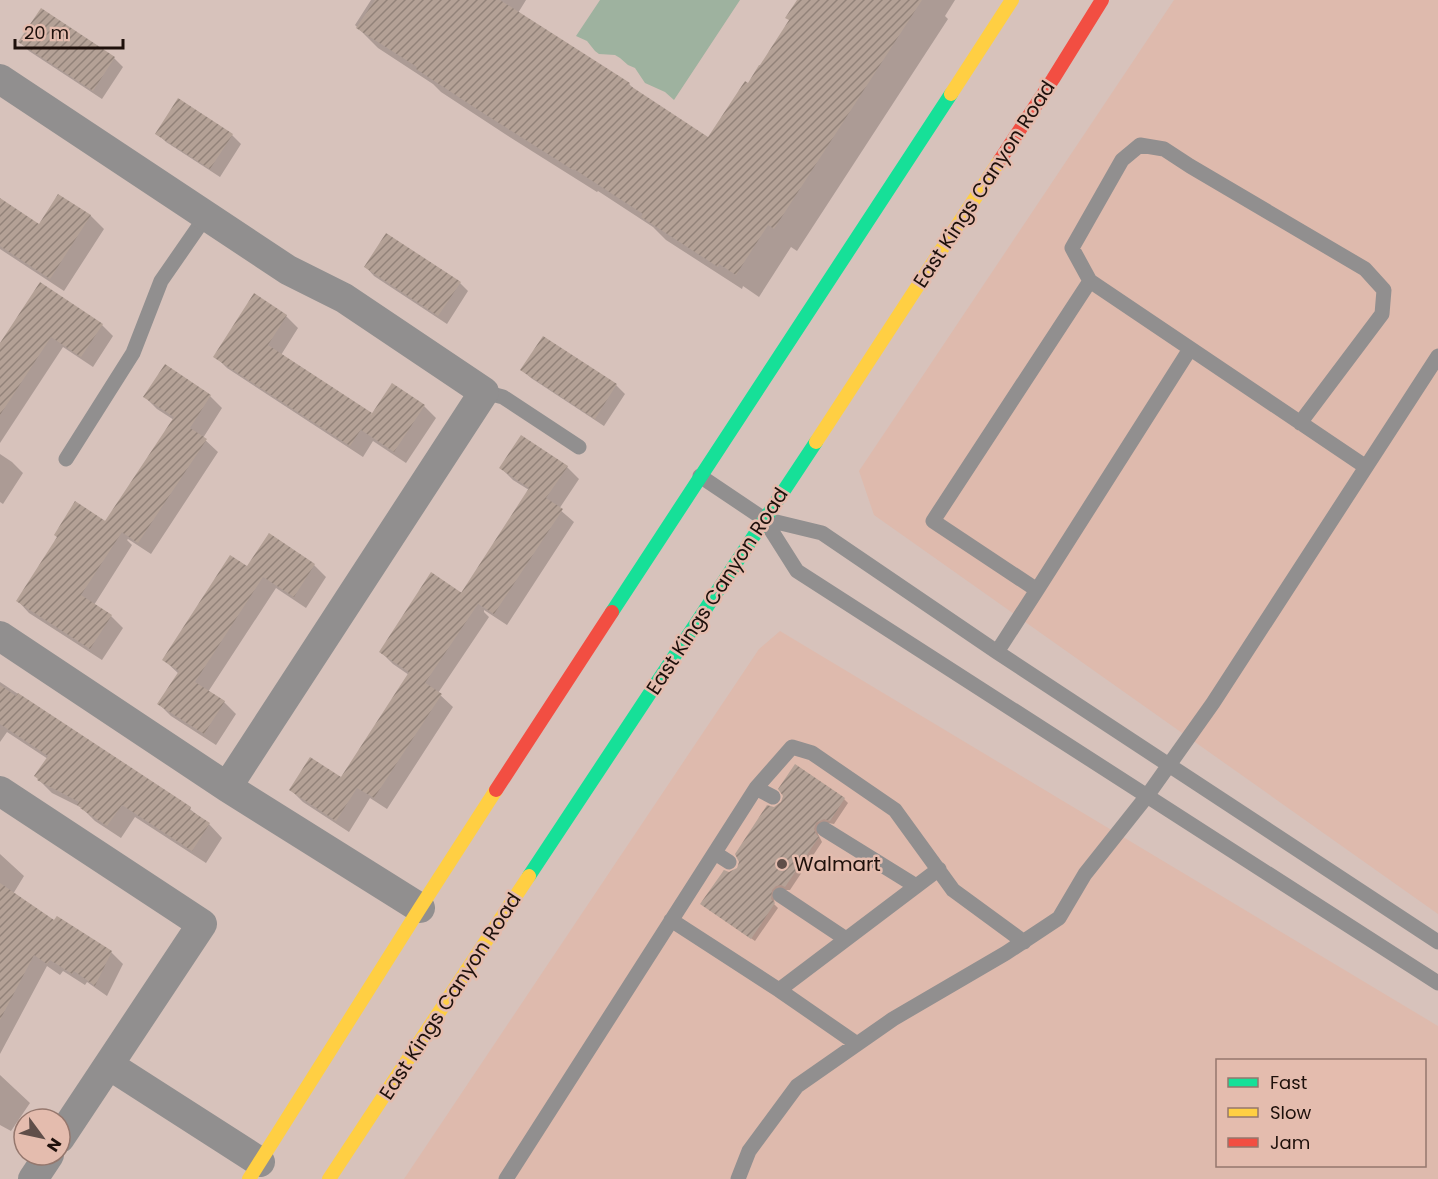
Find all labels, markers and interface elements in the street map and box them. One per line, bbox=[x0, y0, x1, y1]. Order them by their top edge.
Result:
scale bar bbox=[15, 12, 123, 50]
text: 20 m bbox=[24, 20, 69, 45]
street label: East Kings Canyon Road bbox=[906, 75, 1062, 293]
street label: East Kings Canyon Road bbox=[639, 482, 795, 700]
place label: Walmart bbox=[794, 850, 881, 878]
marker: Walmart bbox=[775, 857, 789, 871]
street label: East Kings Canyon Road bbox=[372, 887, 528, 1105]
legend bbox=[1216, 1059, 1426, 1167]
text: Fast bbox=[1270, 1070, 1307, 1095]
text: Slow bbox=[1270, 1100, 1312, 1125]
north arrow bbox=[12, 1107, 72, 1167]
text: Jam bbox=[1270, 1130, 1310, 1155]
text: N bbox=[41, 1134, 67, 1156]

